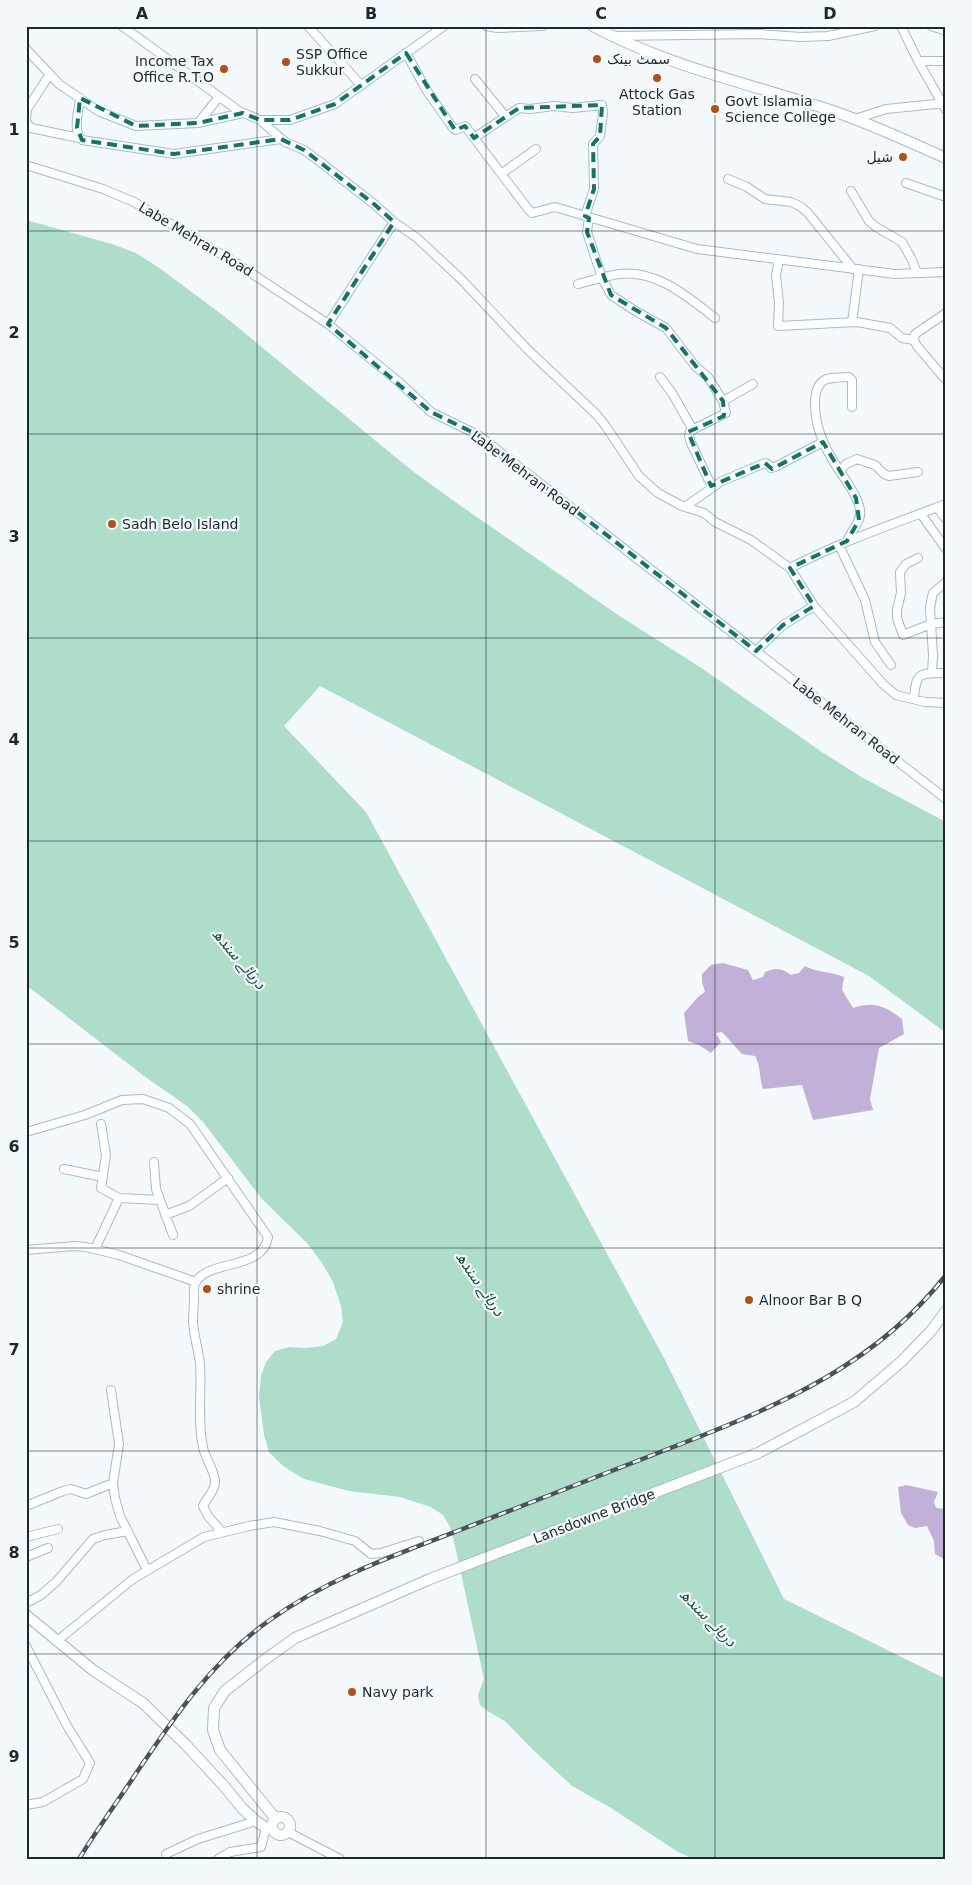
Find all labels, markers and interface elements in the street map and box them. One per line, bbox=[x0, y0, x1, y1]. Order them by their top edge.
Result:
text: A bbox=[136, 4, 149, 23]
text: B bbox=[365, 4, 377, 23]
text: C bbox=[595, 4, 607, 23]
text: D bbox=[823, 4, 837, 23]
place label: SSP Office Sukkur bbox=[296, 46, 368, 78]
place label: سمٹ بینک bbox=[607, 51, 670, 67]
place label: Income Tax Office R.T.O bbox=[133, 53, 214, 85]
marker: سمٹ بینک bbox=[591, 53, 603, 65]
marker: SSP Office Sukkur bbox=[280, 56, 292, 68]
marker: Income Tax Office R.T.O bbox=[218, 63, 230, 75]
marker: Attock Gas Station bbox=[651, 72, 663, 84]
place label: Attock Gas Station bbox=[619, 86, 695, 118]
place label: Govt Islamia Science College bbox=[725, 93, 836, 125]
marker: Govt Islamia Science College bbox=[709, 103, 721, 115]
text: 1 bbox=[8, 120, 20, 139]
place label: شیل bbox=[866, 149, 893, 165]
marker: شیل bbox=[897, 151, 909, 163]
street label: Labe Mehran Road bbox=[136, 198, 256, 280]
text: 2 bbox=[8, 323, 20, 342]
street label: Labe Mehran Road bbox=[468, 427, 582, 519]
place label: Sadh Belo Island bbox=[122, 516, 238, 532]
marker: Sadh Belo Island bbox=[106, 518, 118, 530]
text: 3 bbox=[8, 527, 20, 546]
street label: Labe Mehran Road bbox=[790, 674, 902, 768]
text: 4 bbox=[8, 730, 20, 749]
water label: دریائے سندھ bbox=[208, 925, 270, 994]
text: 5 bbox=[8, 933, 20, 952]
text: 6 bbox=[8, 1137, 20, 1156]
water label: دریائے سندھ bbox=[451, 1249, 508, 1321]
place label: shrine bbox=[217, 1281, 260, 1297]
marker: shrine bbox=[201, 1283, 213, 1295]
place label: Alnoor Bar B Q bbox=[759, 1292, 862, 1308]
marker: Alnoor Bar B Q bbox=[743, 1294, 755, 1306]
text: 7 bbox=[8, 1340, 20, 1359]
street label: Lansdowne Bridge bbox=[531, 1485, 657, 1547]
text: 8 bbox=[8, 1543, 20, 1562]
water label: دریائے سندھ bbox=[675, 1585, 740, 1652]
place label: Navy park bbox=[362, 1684, 434, 1700]
marker: Navy park bbox=[346, 1686, 358, 1698]
text: 9 bbox=[8, 1747, 20, 1766]

